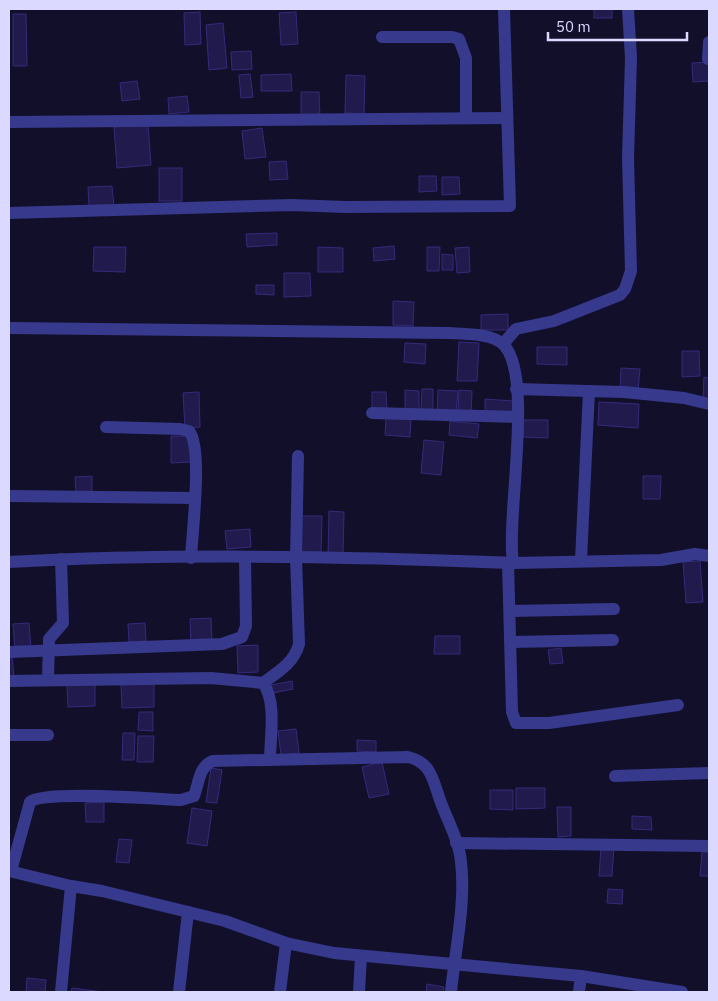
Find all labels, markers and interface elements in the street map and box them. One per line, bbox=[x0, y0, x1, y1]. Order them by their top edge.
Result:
scale bar bbox=[548, 10, 687, 42]
text: 50 m bbox=[556, 17, 591, 36]

